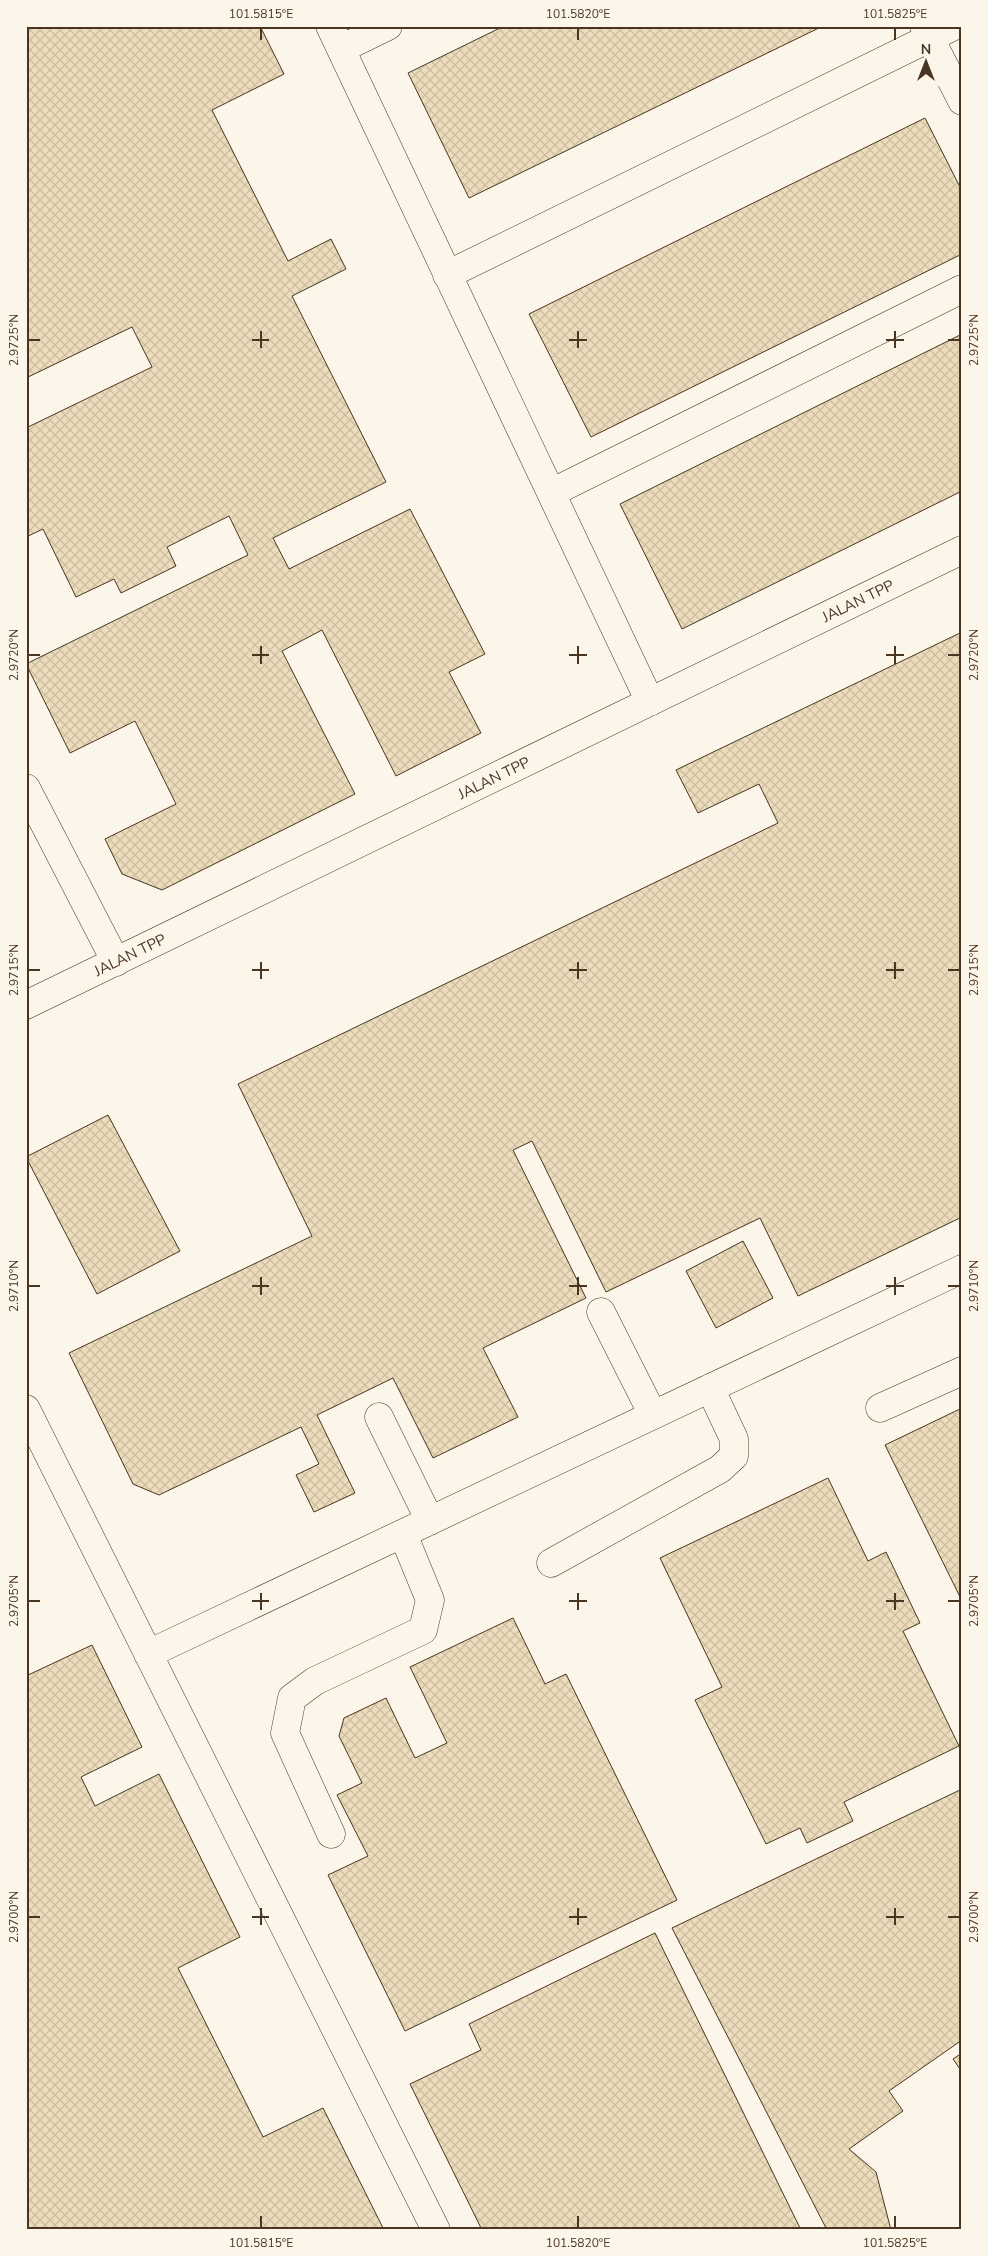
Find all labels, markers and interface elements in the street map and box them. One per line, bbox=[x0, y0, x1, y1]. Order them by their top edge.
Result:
text: 101.5815°E bbox=[229, 6, 293, 22]
text: 101.5820°E bbox=[546, 6, 610, 22]
text: 101.5825°E bbox=[863, 6, 927, 22]
north arrow bbox=[900, 38, 950, 88]
text: N bbox=[921, 40, 931, 59]
text: 2.9725°N bbox=[6, 314, 22, 366]
text: 2.9725°N bbox=[966, 314, 982, 366]
street label: JALAN TPP bbox=[818, 575, 898, 627]
text: 2.9720°N bbox=[6, 629, 22, 681]
text: 2.9720°N bbox=[966, 629, 982, 681]
street label: JALAN TPP bbox=[454, 752, 534, 804]
street label: JALAN TPP bbox=[90, 929, 170, 981]
text: 2.9715°N bbox=[6, 944, 22, 996]
text: 2.9715°N bbox=[966, 944, 982, 996]
text: 2.9710°N bbox=[6, 1260, 22, 1312]
text: 2.9710°N bbox=[966, 1260, 982, 1312]
text: 2.9705°N bbox=[6, 1575, 22, 1627]
text: 2.9705°N bbox=[966, 1575, 982, 1627]
text: 2.9700°N bbox=[6, 1891, 22, 1943]
text: 2.9700°N bbox=[966, 1891, 982, 1943]
text: 101.5815°E bbox=[229, 2235, 293, 2251]
text: 101.5820°E bbox=[546, 2235, 610, 2251]
text: 101.5825°E bbox=[863, 2235, 927, 2251]

